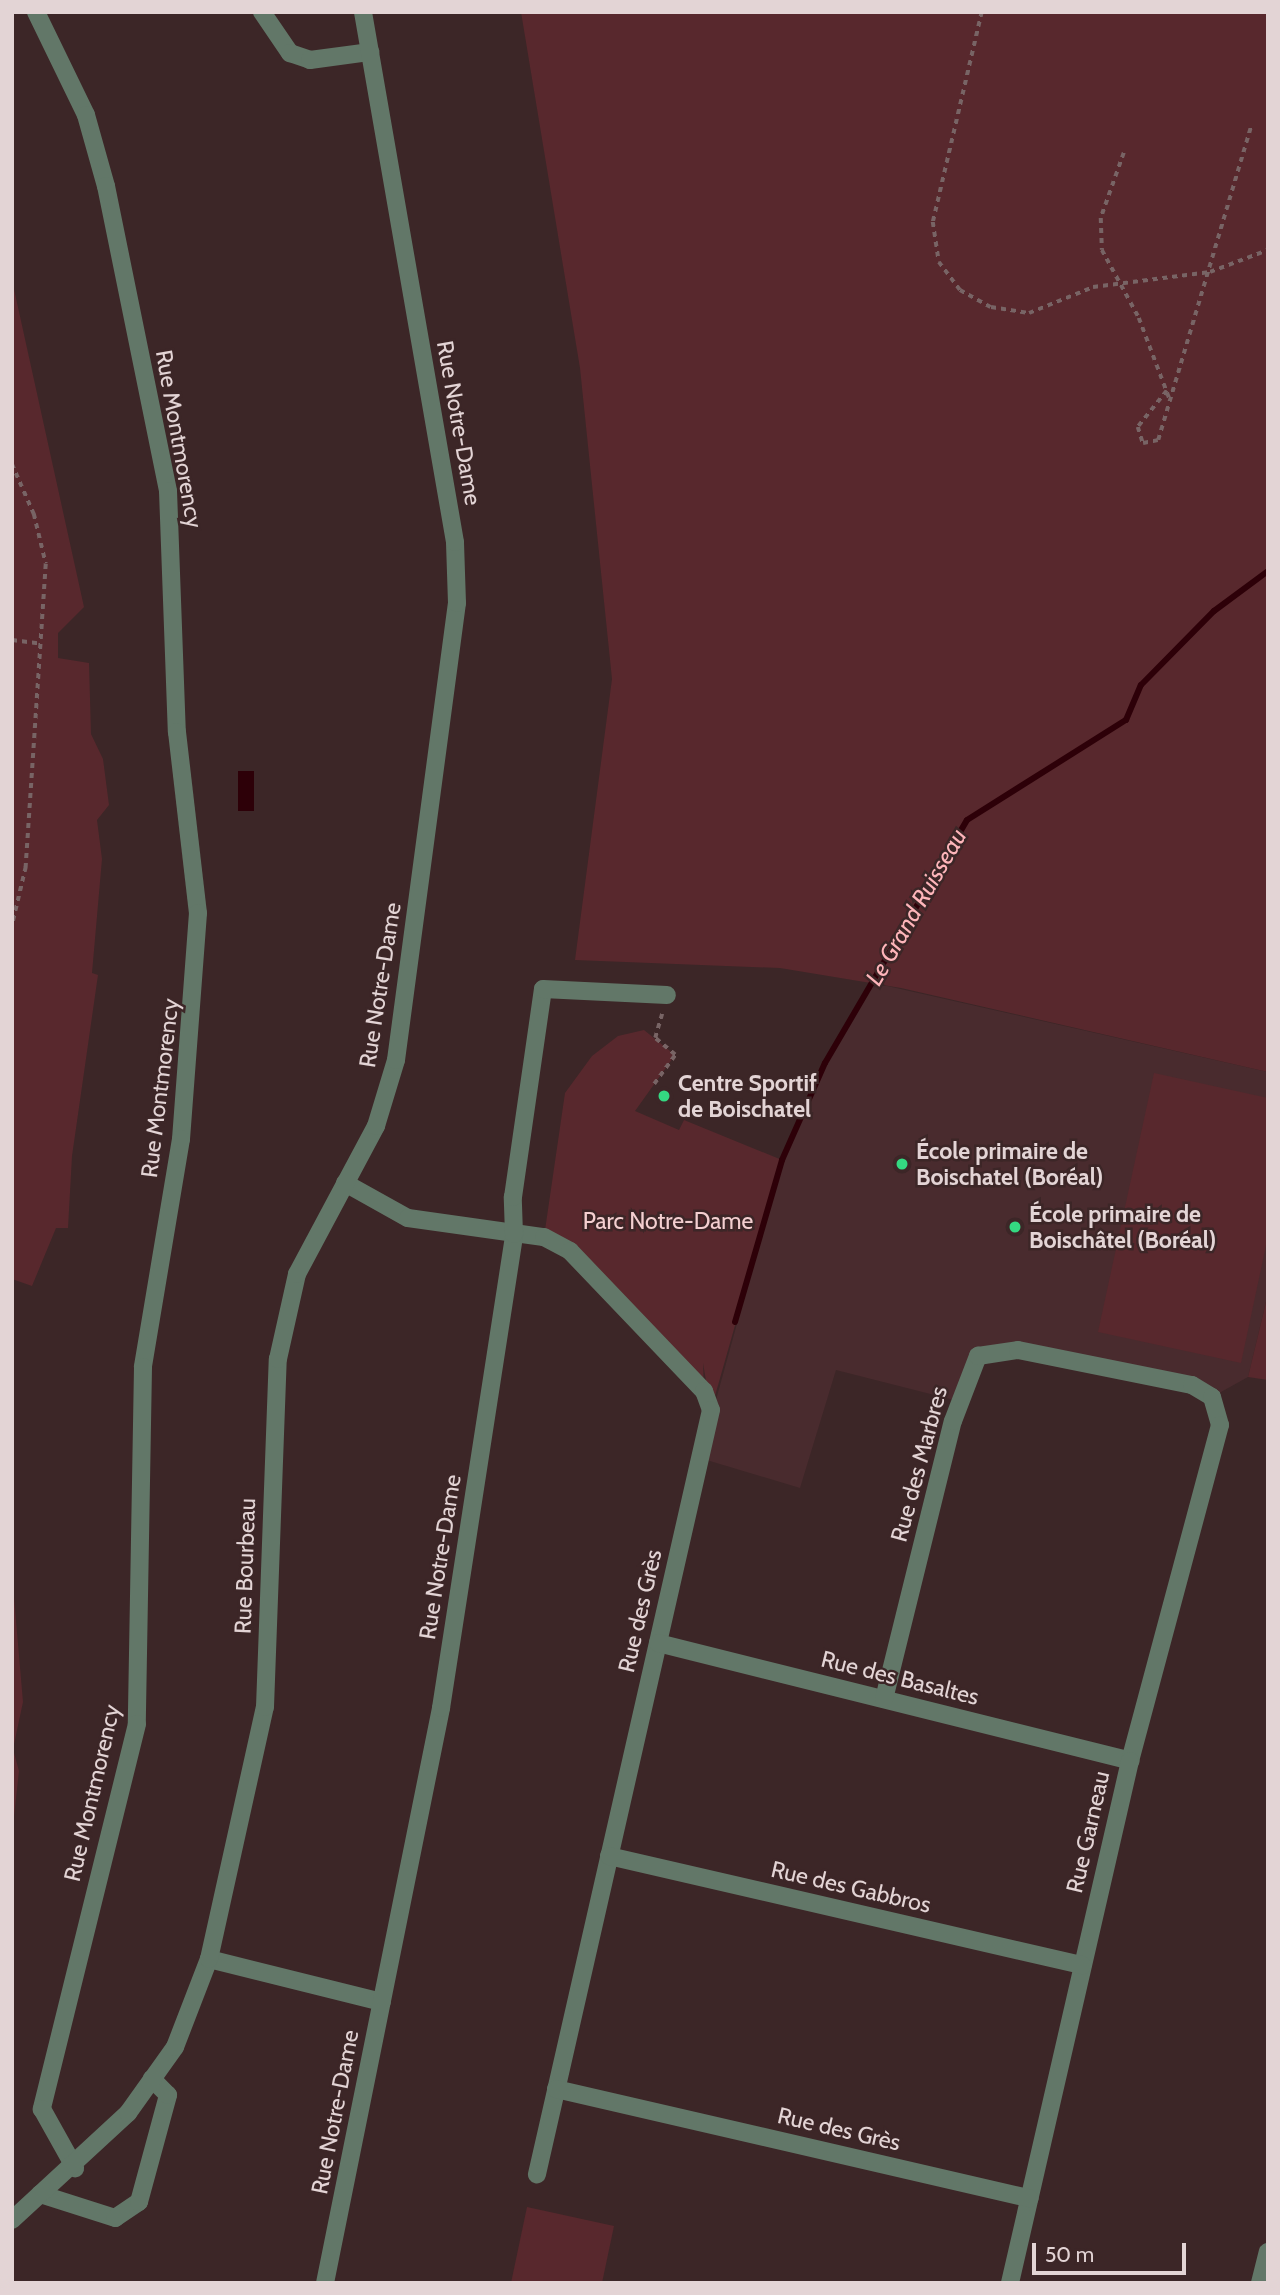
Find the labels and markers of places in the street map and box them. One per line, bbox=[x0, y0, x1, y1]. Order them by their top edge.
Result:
place label: Centre Sportif de Boischatel bbox=[678, 1069, 817, 1123]
marker: Centre Sportif de Boischatel bbox=[656, 1088, 672, 1104]
place label: École primaire de Boischatel (Boréal) bbox=[916, 1137, 1103, 1191]
marker: École primaire de Boischatel (Boréal) bbox=[894, 1156, 910, 1172]
place label: École primaire de Boischâtel (Boréal) bbox=[1029, 1200, 1216, 1254]
marker: École primaire de Boischâtel (Boréal) bbox=[1007, 1219, 1023, 1235]

